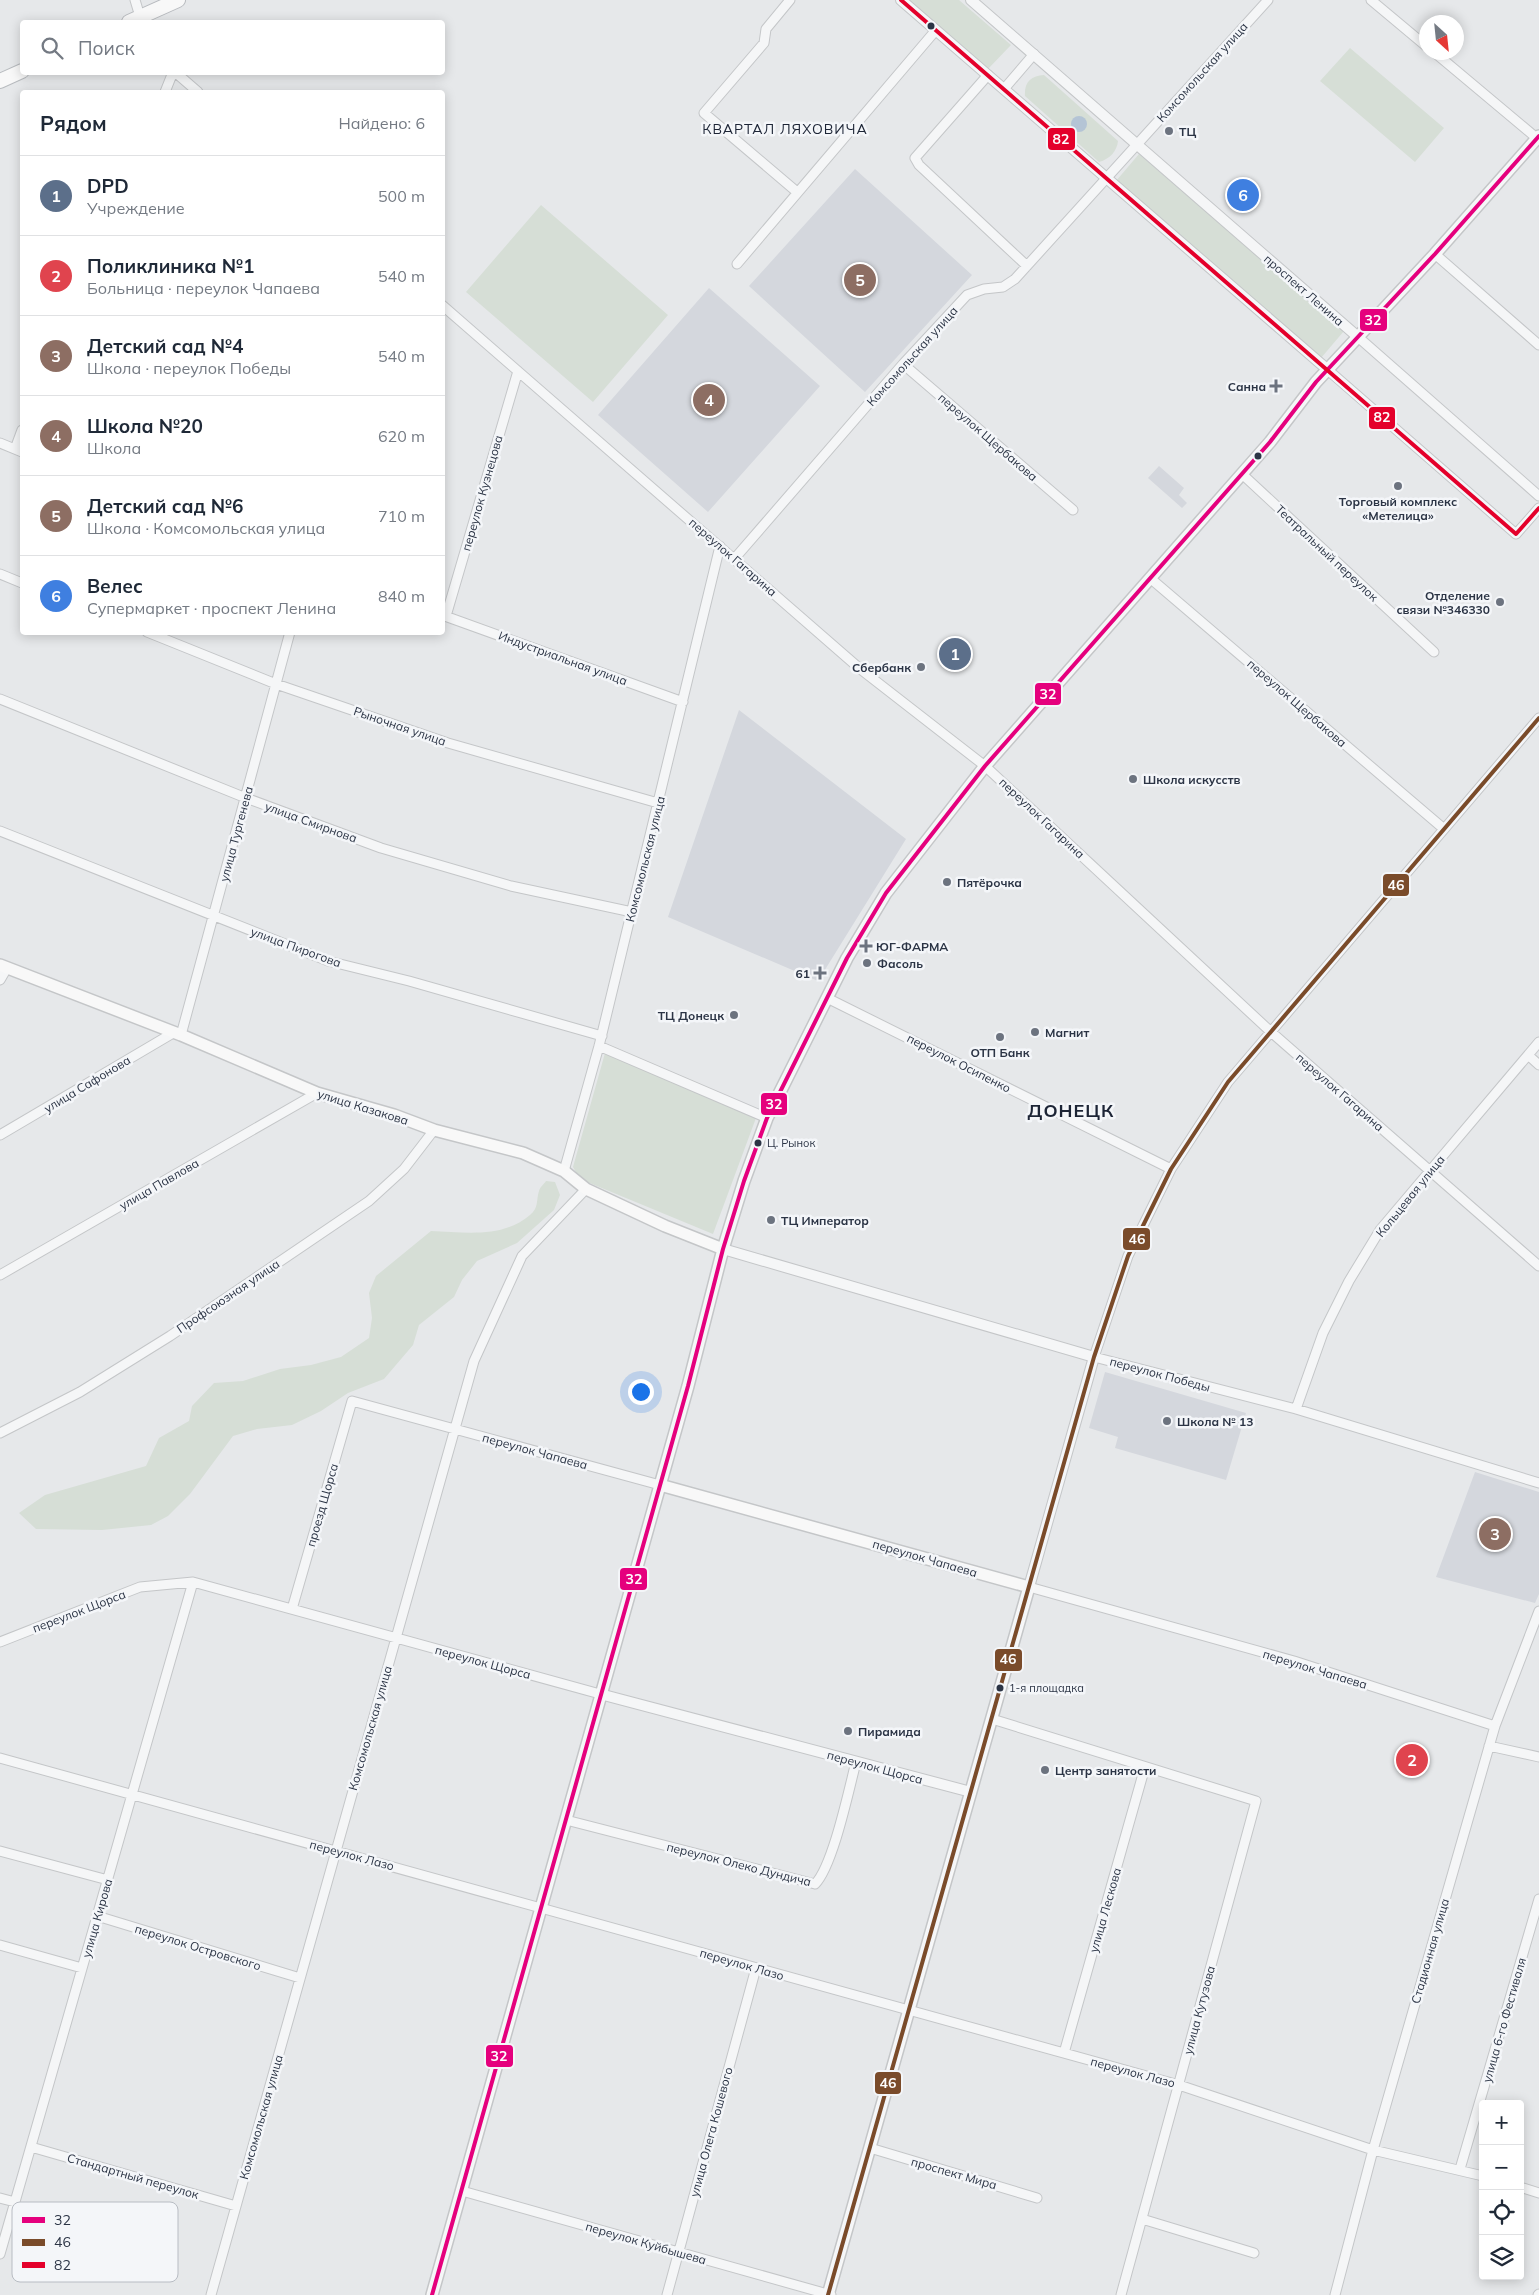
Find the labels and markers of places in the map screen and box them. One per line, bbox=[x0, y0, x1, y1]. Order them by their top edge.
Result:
unlabelled marker bbox=[926, 21, 936, 31]
place label: ТЦ bbox=[1179, 124, 1196, 139]
marker: ТЦ bbox=[1163, 125, 1175, 137]
pin: 6 bbox=[1227, 176, 1259, 214]
pin: 5 bbox=[844, 261, 876, 299]
place label: Санна bbox=[1228, 379, 1266, 394]
marker: Санна bbox=[1270, 380, 1282, 392]
pin: 4 bbox=[693, 381, 725, 419]
unlabelled marker bbox=[1253, 451, 1263, 461]
marker: Торговый комплекс «Метелица» bbox=[1392, 480, 1404, 492]
place label: Торговый комплекс «Метелица» bbox=[1339, 494, 1457, 523]
place label: Отделение связи №346330 bbox=[1396, 588, 1490, 617]
marker: Отделение связи №346330 bbox=[1494, 596, 1506, 608]
pin: 1 bbox=[939, 635, 971, 673]
place label: Сбербанк bbox=[852, 660, 911, 675]
marker: Сбербанк bbox=[915, 661, 927, 673]
place label: Школа искусств bbox=[1143, 772, 1241, 787]
marker: Школа искусств bbox=[1127, 773, 1139, 785]
place label: Пятёрочка bbox=[957, 875, 1022, 890]
marker: Пятёрочка bbox=[941, 876, 953, 888]
place label: ЮГ-ФАРМА bbox=[876, 939, 948, 954]
marker: ЮГ-ФАРМА bbox=[860, 940, 872, 952]
place label: Фасоль bbox=[877, 956, 923, 971]
marker: Фасоль bbox=[861, 957, 873, 969]
place label: 61 bbox=[796, 966, 810, 981]
marker: 61 bbox=[814, 967, 826, 979]
place label: ТЦ Донецк bbox=[658, 1008, 724, 1023]
marker: ТЦ Донецк bbox=[728, 1009, 740, 1021]
place label: Магнит bbox=[1045, 1025, 1089, 1040]
marker: Магнит bbox=[1029, 1026, 1041, 1038]
marker: ОТП Банк bbox=[994, 1031, 1006, 1043]
place label: ОТП Банк bbox=[970, 1045, 1030, 1060]
place label: Ц. Рынок bbox=[767, 1136, 815, 1150]
marker: Ц. Рынок bbox=[753, 1138, 763, 1148]
place label: ТЦ Император bbox=[781, 1213, 869, 1228]
marker: ТЦ Император bbox=[765, 1214, 777, 1226]
place label: Школа № 13 bbox=[1177, 1414, 1253, 1429]
marker: Школа № 13 bbox=[1161, 1415, 1173, 1427]
pin: 3 bbox=[1479, 1515, 1511, 1553]
place label: 1-я площадка bbox=[1009, 1681, 1084, 1695]
marker: 1-я площадка bbox=[995, 1683, 1005, 1693]
place label: Пирамида bbox=[858, 1724, 921, 1739]
marker: Пирамида bbox=[842, 1725, 854, 1737]
pin: 2 bbox=[1396, 1741, 1428, 1779]
place label: Центр занятости bbox=[1055, 1763, 1156, 1778]
marker: Центр занятости bbox=[1039, 1764, 1051, 1776]

